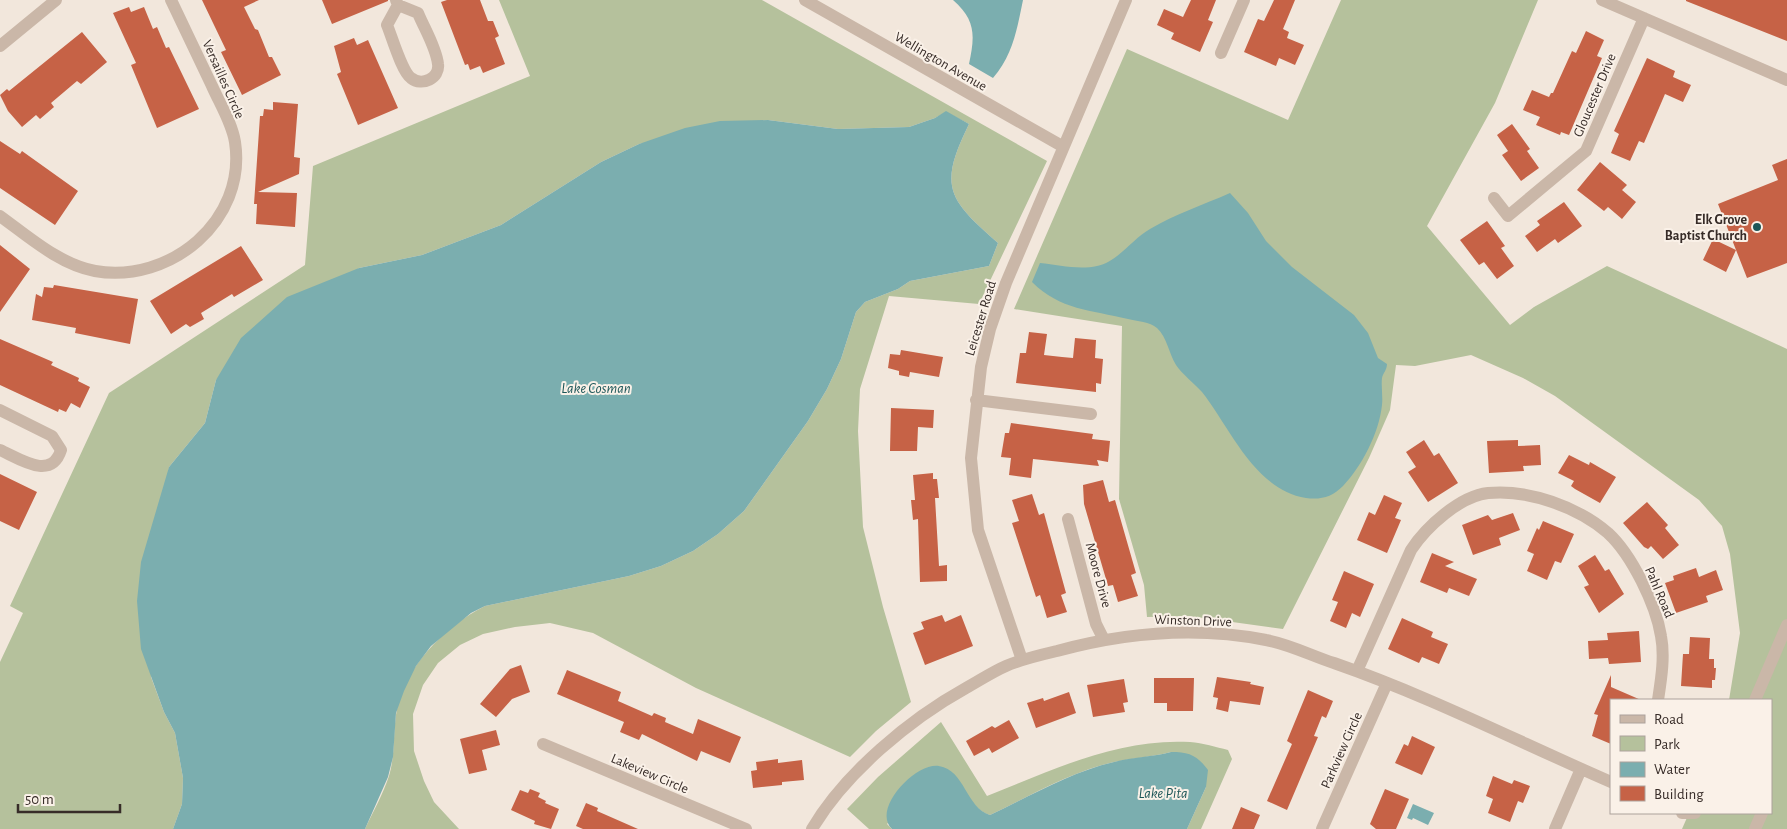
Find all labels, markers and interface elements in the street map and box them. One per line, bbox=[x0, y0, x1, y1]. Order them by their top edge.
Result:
street label: Wellington Avenue bbox=[892, 30, 989, 94]
street label: Versailles Circle bbox=[199, 38, 247, 121]
street label: Gloucester Drive bbox=[1571, 51, 1619, 139]
place label: Elk Grove Baptist Church bbox=[1665, 213, 1747, 243]
marker: Elk Grove Baptist Church bbox=[1751, 221, 1763, 233]
street label: Leicester Road bbox=[963, 279, 999, 358]
water label: Lake Cosman bbox=[561, 381, 631, 396]
street label: Moore Drive bbox=[1083, 541, 1113, 609]
street label: Pahl Road bbox=[1642, 565, 1676, 620]
street label: Winston Drive bbox=[1154, 613, 1232, 629]
legend bbox=[1610, 699, 1772, 814]
street label: Parkview Circle bbox=[1319, 710, 1365, 791]
text: Road bbox=[1654, 712, 1684, 727]
text: Park bbox=[1654, 737, 1680, 752]
street label: Lakeview Circle bbox=[609, 751, 691, 797]
text: Water bbox=[1654, 762, 1690, 777]
scale bar bbox=[18, 782, 120, 814]
water label: Lake Pita bbox=[1138, 786, 1188, 801]
text: Building bbox=[1654, 787, 1704, 802]
text: 50 m bbox=[25, 792, 54, 807]

